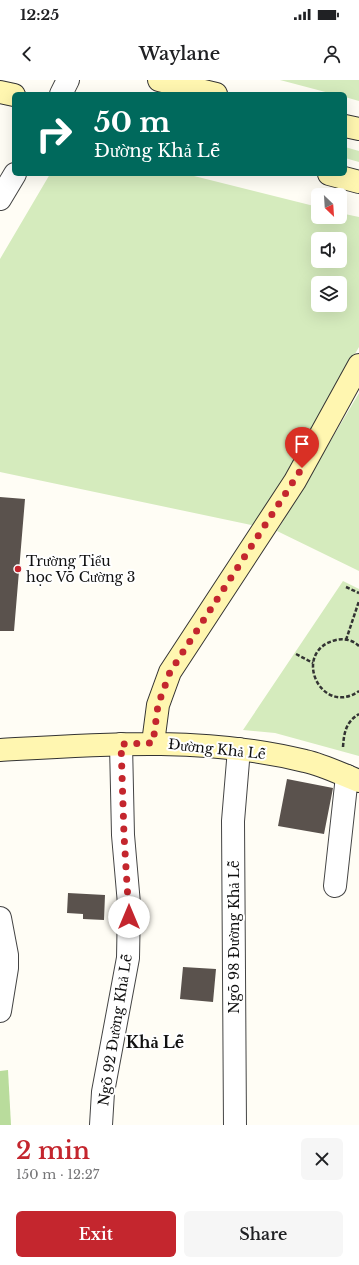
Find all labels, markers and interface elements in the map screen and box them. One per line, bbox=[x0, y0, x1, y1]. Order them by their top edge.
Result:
text: 12:25 bbox=[20, 5, 59, 24]
icon: back bbox=[16, 43, 38, 65]
text: Waylane bbox=[139, 43, 220, 65]
icon: person bbox=[321, 43, 343, 65]
text: 50 m bbox=[94, 105, 170, 140]
icon: right bbox=[28, 108, 80, 160]
text: Đường Khả Lễ bbox=[94, 140, 220, 162]
north arrow bbox=[311, 188, 347, 224]
map controls bbox=[311, 188, 347, 312]
button: sound bbox=[311, 232, 347, 268]
button: layers bbox=[311, 276, 347, 312]
pin bbox=[285, 427, 319, 468]
icon: arrive bbox=[291, 433, 313, 455]
place label: Trường Tiểu học Võ Cường 3 bbox=[26, 552, 135, 586]
marker: Trường Tiểu học Võ Cường 3 bbox=[13, 564, 23, 574]
street label: Đường Khả Lễ bbox=[167, 735, 267, 763]
street label: Ngõ 98 Đường Khả Lễ bbox=[225, 860, 243, 1014]
position arrow bbox=[108, 896, 150, 938]
street label: Ngõ 92 Đường Khả Lễ bbox=[94, 953, 136, 1107]
district label: Khả Lễ bbox=[126, 1032, 184, 1052]
text: 2 min bbox=[16, 1136, 90, 1165]
button: close bbox=[301, 1138, 343, 1180]
text: 150 m · 12:27 bbox=[16, 1166, 99, 1183]
button: Exit bbox=[16, 1211, 176, 1257]
button: Share bbox=[184, 1211, 343, 1257]

